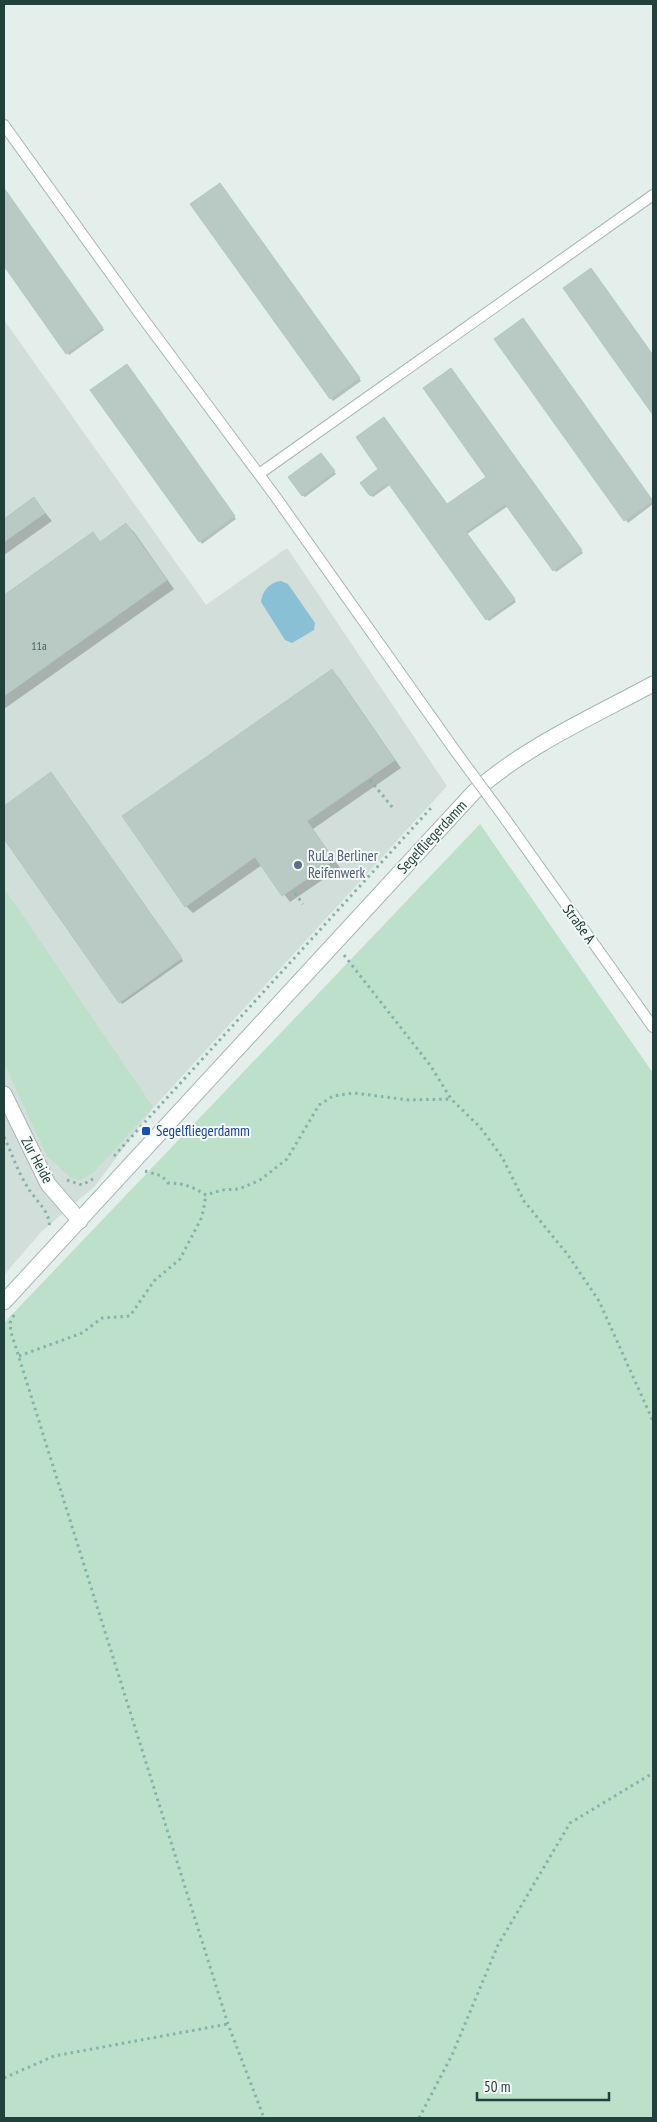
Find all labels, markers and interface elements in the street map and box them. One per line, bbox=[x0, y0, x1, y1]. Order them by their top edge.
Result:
house number: 11a bbox=[31, 638, 47, 653]
street label: Segelfliegerdamm bbox=[393, 796, 471, 877]
place label: RuLa Berliner Reifenwerk bbox=[308, 846, 379, 882]
marker: RuLa Berliner Reifenwerk bbox=[292, 859, 304, 871]
street label: Straße A bbox=[559, 900, 601, 948]
place label: Segelfliegerdamm bbox=[156, 1121, 250, 1140]
marker: Segelfliegerdamm bbox=[140, 1125, 152, 1137]
street label: Zur Heide bbox=[17, 1133, 58, 1186]
scale bar bbox=[477, 2070, 610, 2102]
text: 50 m bbox=[484, 2077, 510, 2096]

